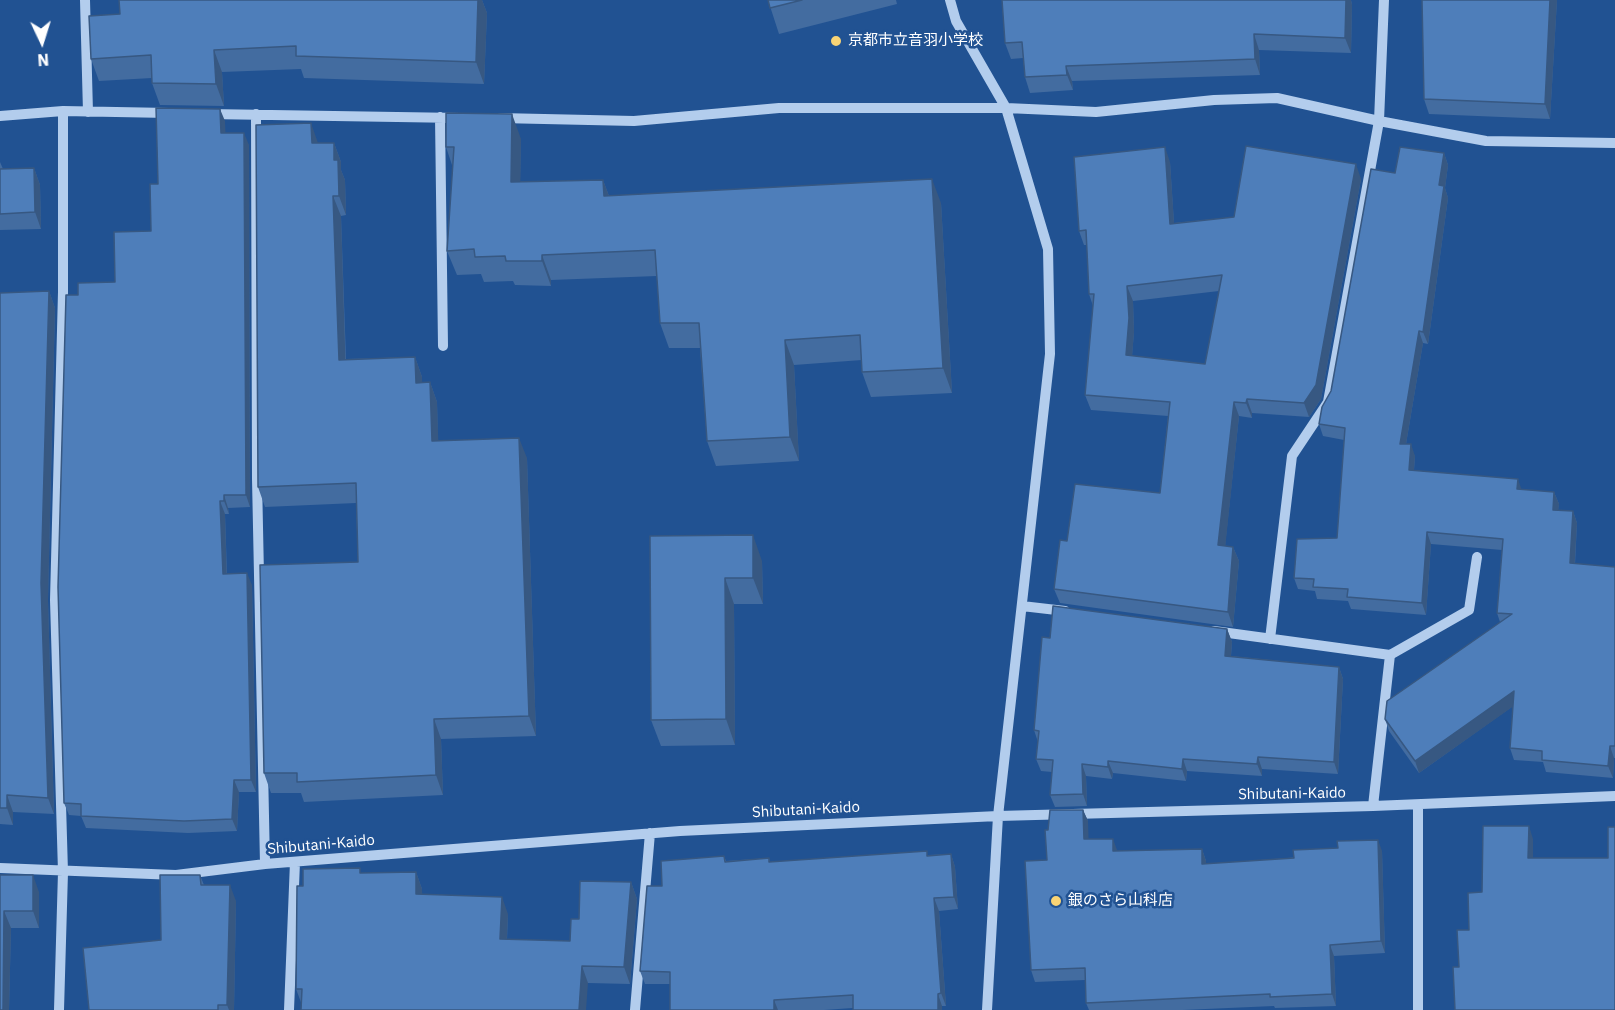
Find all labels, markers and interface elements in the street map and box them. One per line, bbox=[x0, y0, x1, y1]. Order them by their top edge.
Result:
north arrow bbox=[12, 12, 72, 72]
place label: 京都市立音羽小学校 bbox=[848, 32, 983, 50]
marker: 京都市立音羽小学校 bbox=[829, 34, 843, 48]
text: N bbox=[37, 50, 50, 70]
street label: Shibutani-Kaido bbox=[1238, 784, 1346, 804]
street label: Shibutani-Kaido bbox=[752, 798, 860, 822]
street label: Shibutani-Kaido bbox=[266, 831, 376, 859]
place label: 銀のさら山科店 bbox=[1068, 892, 1173, 910]
marker: 銀のさら山科店 bbox=[1049, 894, 1063, 908]

